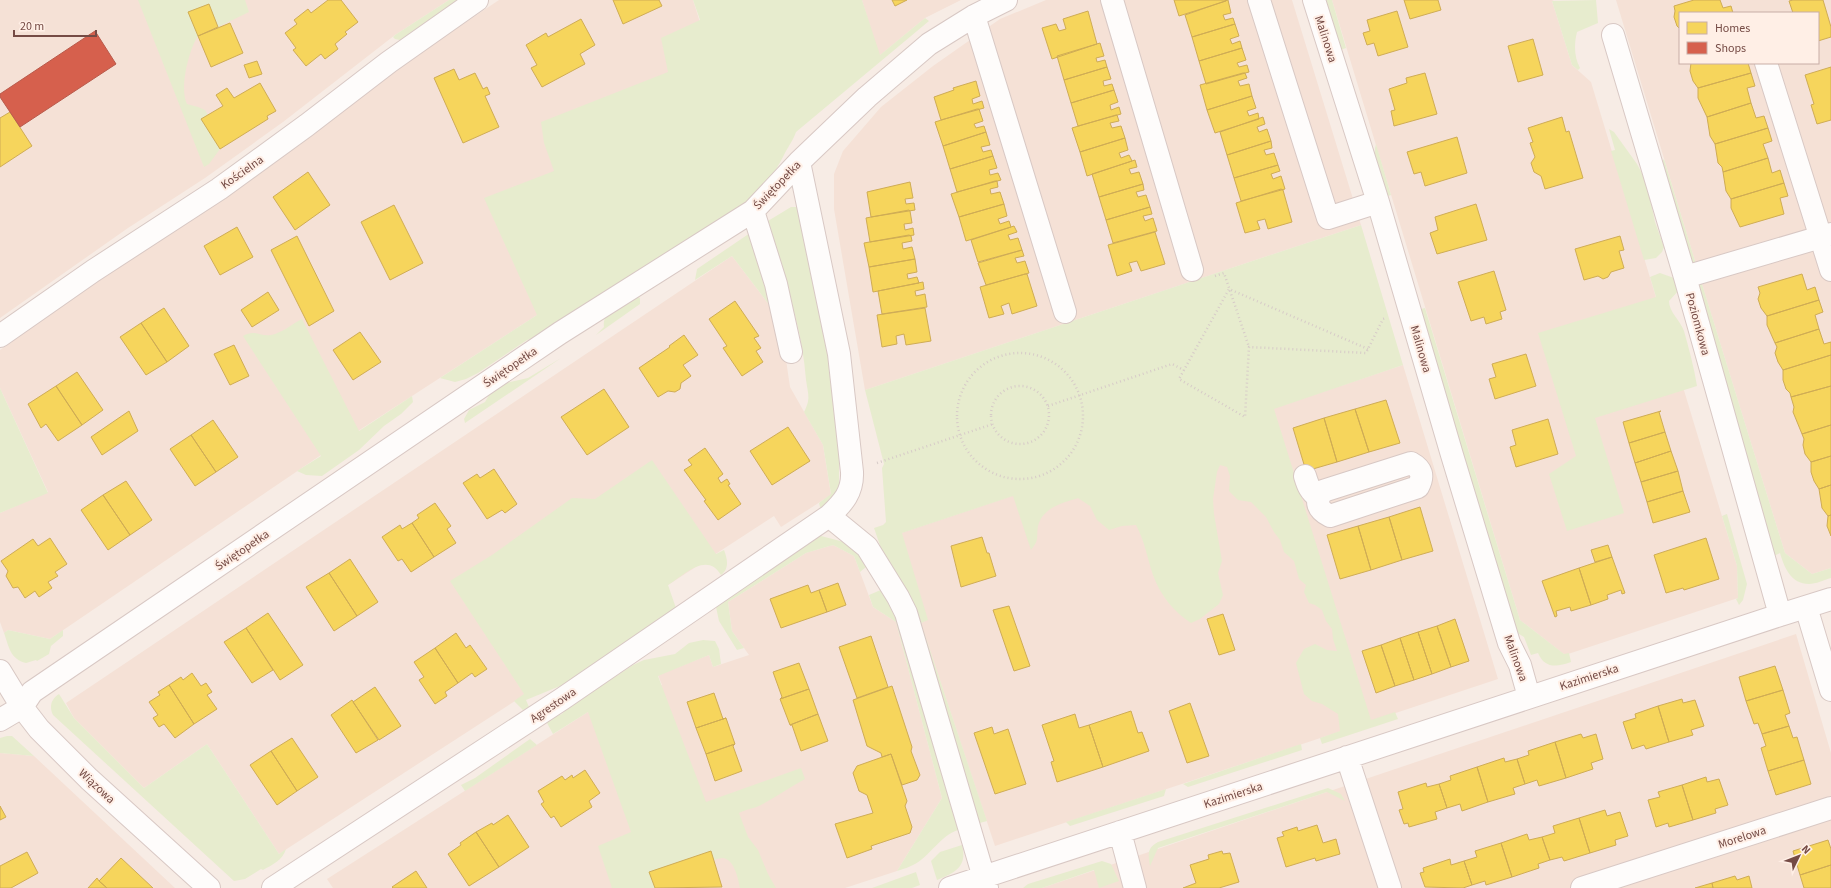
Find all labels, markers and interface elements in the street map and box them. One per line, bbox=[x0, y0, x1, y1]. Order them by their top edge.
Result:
scale bar bbox=[14, 12, 96, 38]
legend bbox=[1679, 12, 1819, 64]
street label: Malinowa bbox=[1310, 14, 1341, 65]
text: 20 m bbox=[20, 18, 44, 35]
text: Homes bbox=[1715, 20, 1750, 37]
text: Shops bbox=[1715, 40, 1746, 57]
street label: Kościelna bbox=[218, 152, 267, 193]
street label: Świętopełka bbox=[750, 157, 805, 214]
street label: Poziomkowa bbox=[1681, 291, 1714, 357]
street label: Malinowa bbox=[1406, 324, 1435, 375]
street label: Świętopełka bbox=[480, 343, 541, 392]
street label: Świętopełka bbox=[212, 526, 273, 575]
street label: Malinowa bbox=[1499, 633, 1532, 684]
street label: Kazimierska bbox=[1558, 660, 1621, 695]
street label: Agrestowa bbox=[527, 684, 580, 727]
street label: Wiązowa bbox=[75, 765, 119, 808]
street label: Kazimierska bbox=[1202, 778, 1265, 813]
street label: Morelowa bbox=[1716, 822, 1768, 853]
north arrow bbox=[1779, 836, 1819, 876]
text: N bbox=[1798, 842, 1814, 857]

